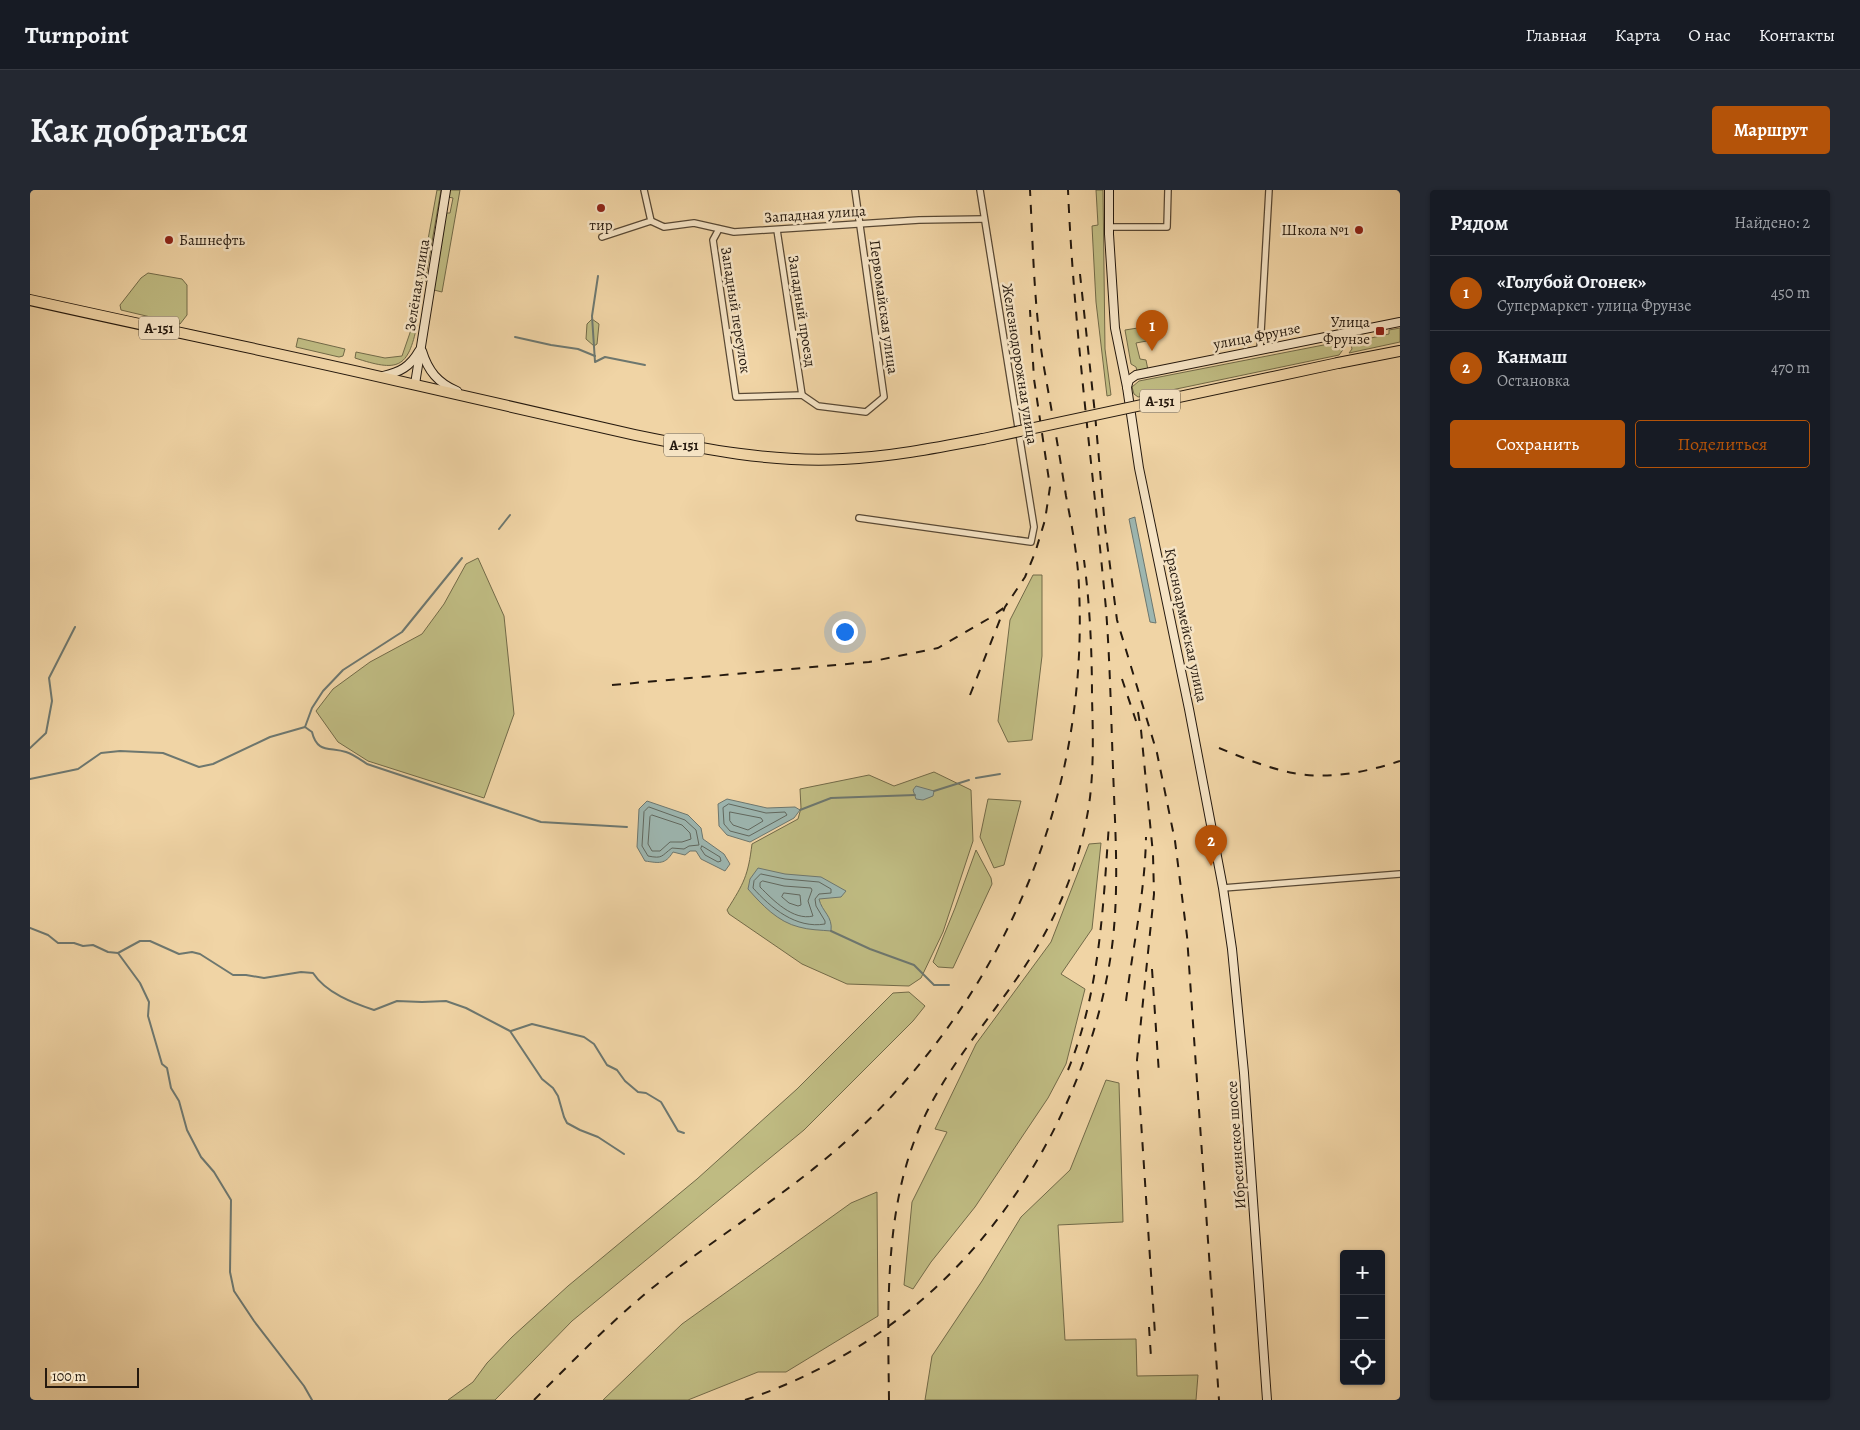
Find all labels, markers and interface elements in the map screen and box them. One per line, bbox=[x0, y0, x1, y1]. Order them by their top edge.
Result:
text: Turnpoint bbox=[25, 19, 129, 51]
text: Главная bbox=[1526, 23, 1587, 47]
text: Карта bbox=[1615, 23, 1660, 47]
text: О нас bbox=[1688, 23, 1731, 47]
text: Контакты bbox=[1759, 23, 1835, 47]
text: Как добраться bbox=[30, 106, 248, 154]
button: Маршрут bbox=[1712, 106, 1830, 154]
street label: Западная улица bbox=[764, 200, 867, 228]
marker: тир bbox=[595, 202, 607, 214]
text: Рядом bbox=[1450, 209, 1508, 237]
text: Найдено: 2 bbox=[1734, 212, 1810, 234]
place label: тир bbox=[589, 215, 613, 235]
place label: Школа №1 bbox=[1281, 220, 1349, 240]
marker: Школа №1 bbox=[1353, 224, 1365, 236]
place label: Башнефть bbox=[179, 230, 245, 250]
marker: Башнефть bbox=[163, 234, 175, 246]
street label: Зелёная улица bbox=[400, 237, 434, 333]
street label: Первомайская улица bbox=[865, 239, 903, 375]
street label: Западный переулок bbox=[716, 245, 756, 375]
street label: Западный проезд bbox=[783, 254, 821, 368]
text: «Голубой Огонек» bbox=[1497, 269, 1646, 295]
street label: Железнодорожная улица bbox=[997, 282, 1043, 446]
text: 1 bbox=[1463, 282, 1469, 304]
text: 450 m bbox=[1771, 282, 1810, 304]
text: Супермаркет · улица Фрунзе bbox=[1497, 295, 1691, 317]
pin: 1 bbox=[1136, 310, 1168, 351]
place label: Улица Фрунзе bbox=[1323, 312, 1370, 349]
road number: А-151 bbox=[139, 316, 179, 340]
street label: улица Фрунзе bbox=[1211, 318, 1302, 354]
marker: Улица Фрунзе bbox=[1374, 325, 1386, 337]
text: Канмаш bbox=[1497, 344, 1567, 370]
text: 2 bbox=[1462, 357, 1470, 379]
text: 470 m bbox=[1771, 357, 1810, 379]
text: Остановка bbox=[1497, 370, 1570, 392]
road number: А-151 bbox=[1140, 390, 1180, 412]
button: Сохранить bbox=[1450, 420, 1625, 468]
button: Поделиться bbox=[1635, 420, 1810, 468]
road number: А-151 bbox=[664, 434, 704, 456]
street label: Красноармейская улица bbox=[1160, 546, 1212, 704]
your location bbox=[832, 619, 858, 645]
pin: 2 bbox=[1195, 825, 1227, 866]
street label: Ибресинское шоссе bbox=[1222, 1080, 1250, 1210]
map controls bbox=[1340, 1250, 1385, 1385]
button: + bbox=[1340, 1250, 1385, 1295]
button: − bbox=[1340, 1295, 1385, 1340]
button: locate bbox=[1340, 1340, 1385, 1385]
scale bar bbox=[45, 1365, 139, 1388]
text: 100 m bbox=[52, 1367, 86, 1386]

